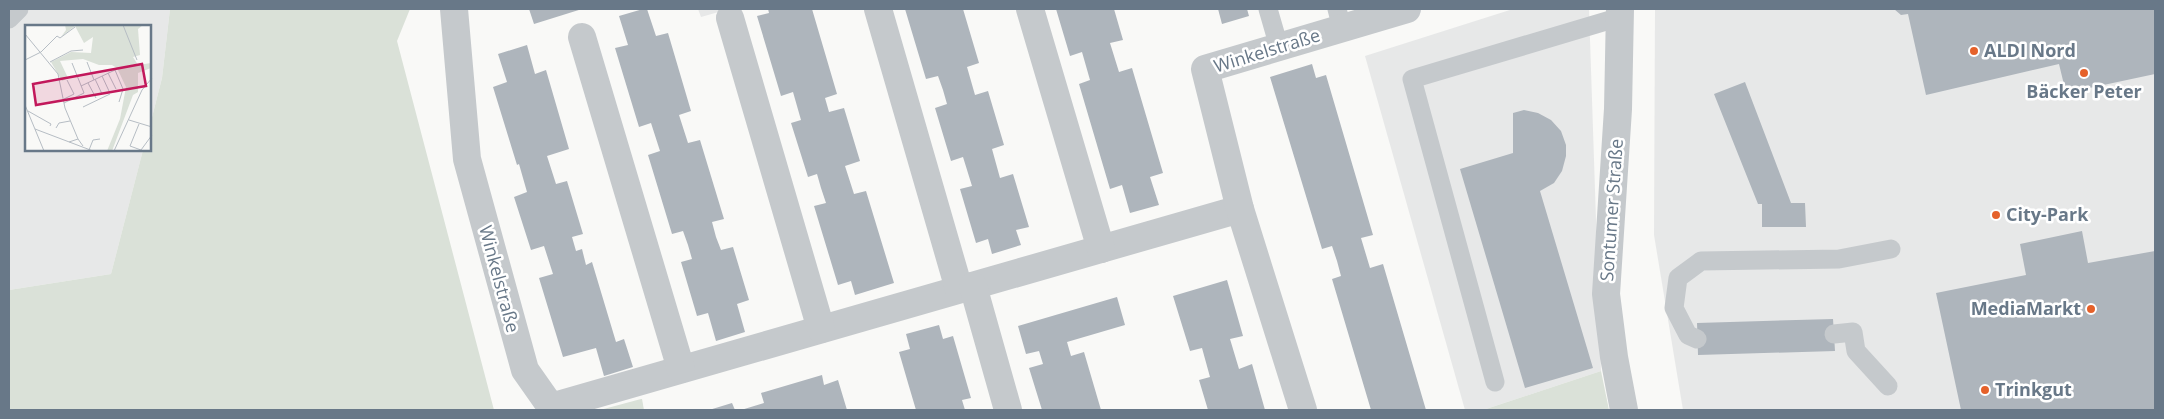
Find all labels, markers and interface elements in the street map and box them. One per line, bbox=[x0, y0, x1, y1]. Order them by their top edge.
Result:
street label: Winkelstraße bbox=[1211, 22, 1323, 78]
inset map bbox=[25, 25, 151, 151]
place label: ALDI Nord bbox=[1984, 38, 2076, 62]
marker: ALDI Nord bbox=[1968, 45, 1980, 57]
marker: Bäcker Peter bbox=[2078, 67, 2090, 79]
place label: Bäcker Peter bbox=[2026, 79, 2142, 103]
street label: Sontumer Straße bbox=[1594, 138, 1628, 282]
place label: City-Park bbox=[2006, 202, 2089, 226]
marker: City-Park bbox=[1990, 209, 2002, 221]
street label: Winkelstraße bbox=[474, 223, 526, 335]
place label: MediaMarkt bbox=[1971, 296, 2081, 320]
marker: MediaMarkt bbox=[2085, 303, 2097, 315]
place label: Trinkgut bbox=[1995, 377, 2072, 401]
marker: Trinkgut bbox=[1979, 384, 1991, 396]

